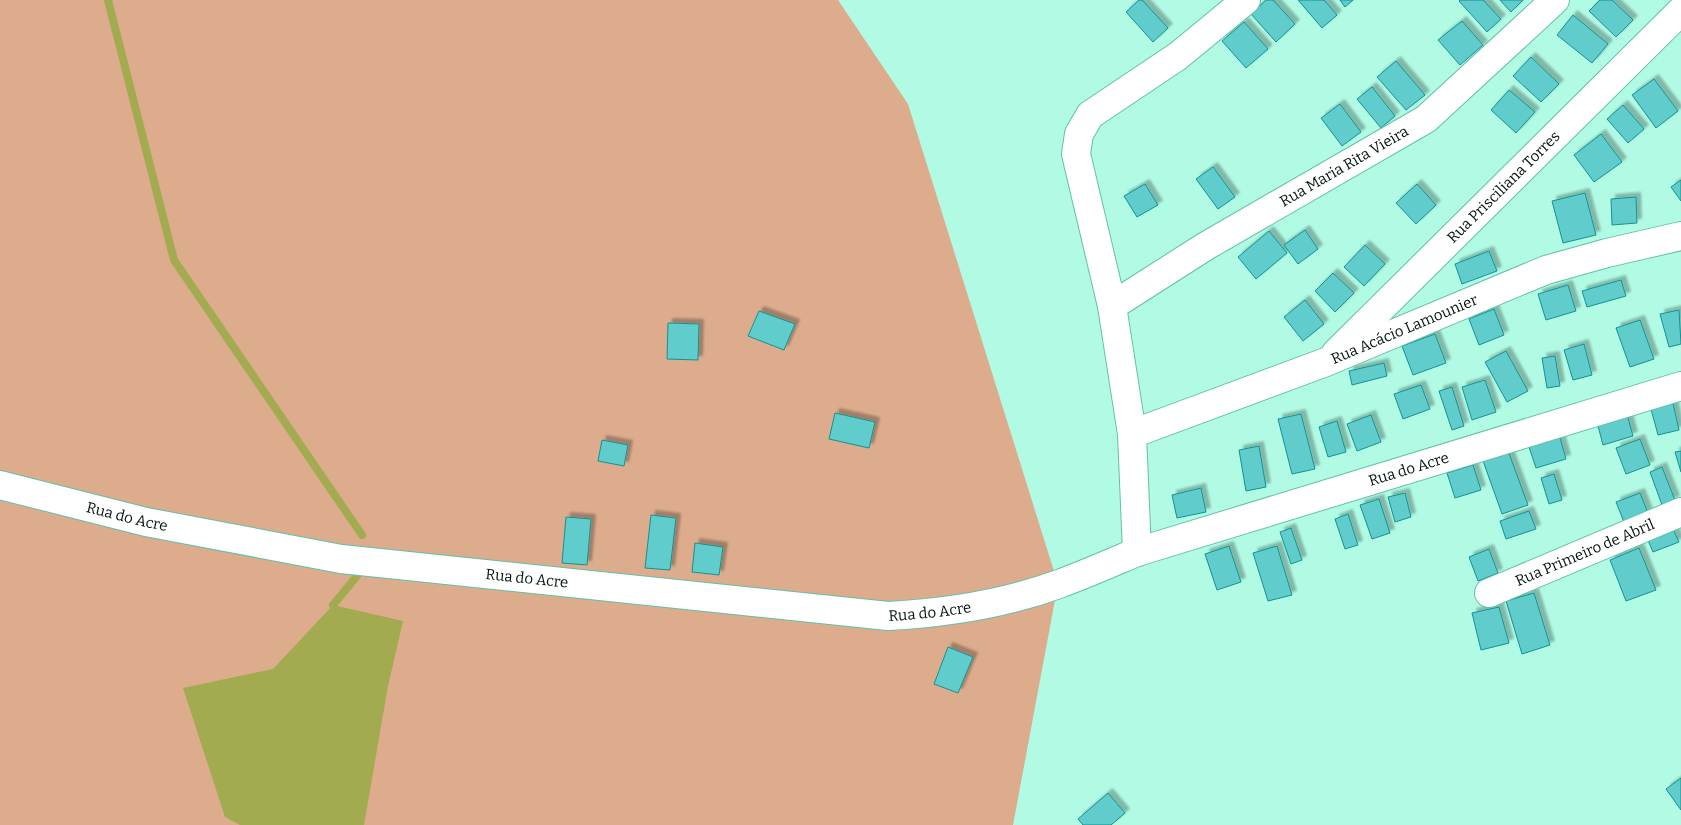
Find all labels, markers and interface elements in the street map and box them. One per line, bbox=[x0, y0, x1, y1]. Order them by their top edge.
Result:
street label: Rua Maria Rita Vieira bbox=[1277, 122, 1412, 210]
street label: Rua Prisciliana Torres bbox=[1444, 127, 1564, 247]
street label: Rua Acácio Lamounier bbox=[1328, 290, 1481, 368]
street label: Rua do Acre bbox=[1366, 448, 1451, 490]
street label: Rua do Acre bbox=[85, 498, 169, 535]
street label: Rua Primeiro de Abril bbox=[1513, 515, 1657, 590]
street label: Rua do Acre bbox=[485, 565, 569, 592]
street label: Rua do Acre bbox=[888, 598, 972, 625]

